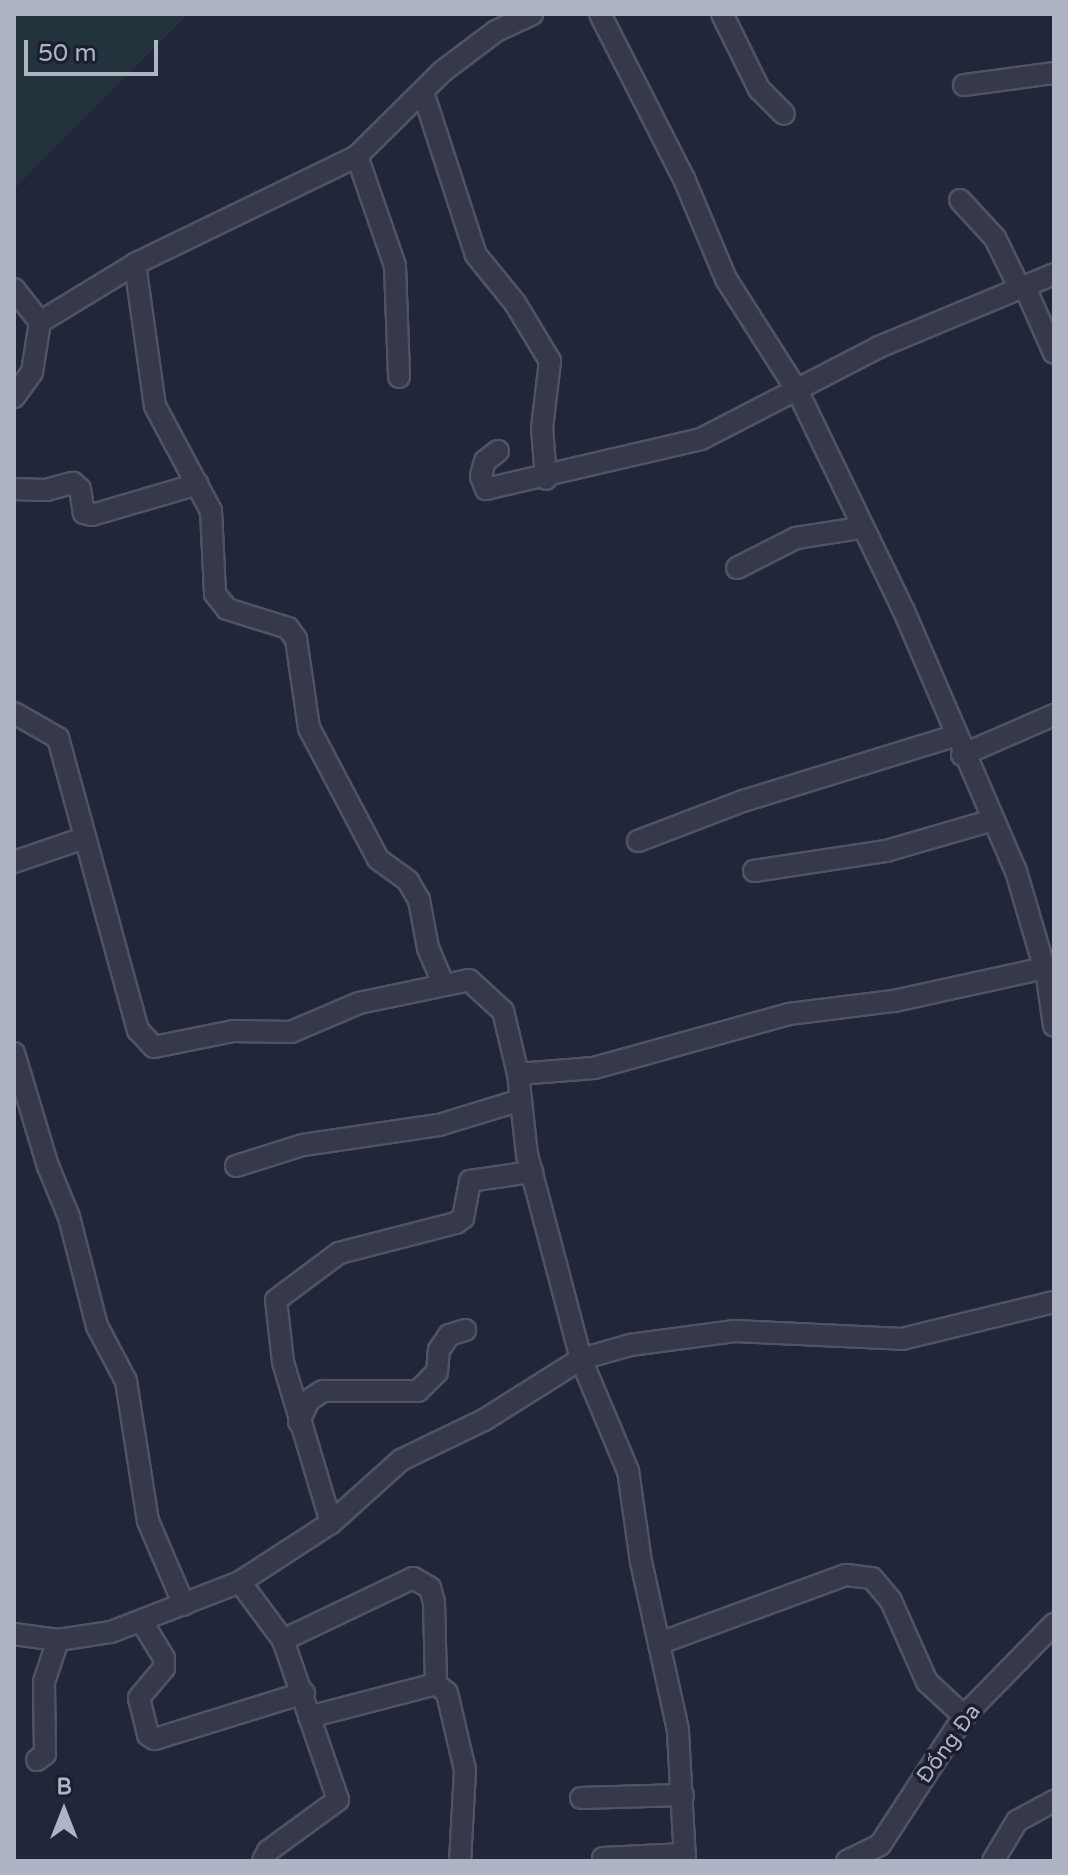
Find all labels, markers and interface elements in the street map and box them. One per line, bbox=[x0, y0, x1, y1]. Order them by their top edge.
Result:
scale bar bbox=[28, 24, 162, 74]
text: 50 m bbox=[38, 39, 96, 68]
street label: Đống Đa bbox=[911, 1699, 987, 1789]
north arrow bbox=[24, 1771, 104, 1851]
text: B bbox=[56, 1774, 72, 1800]

